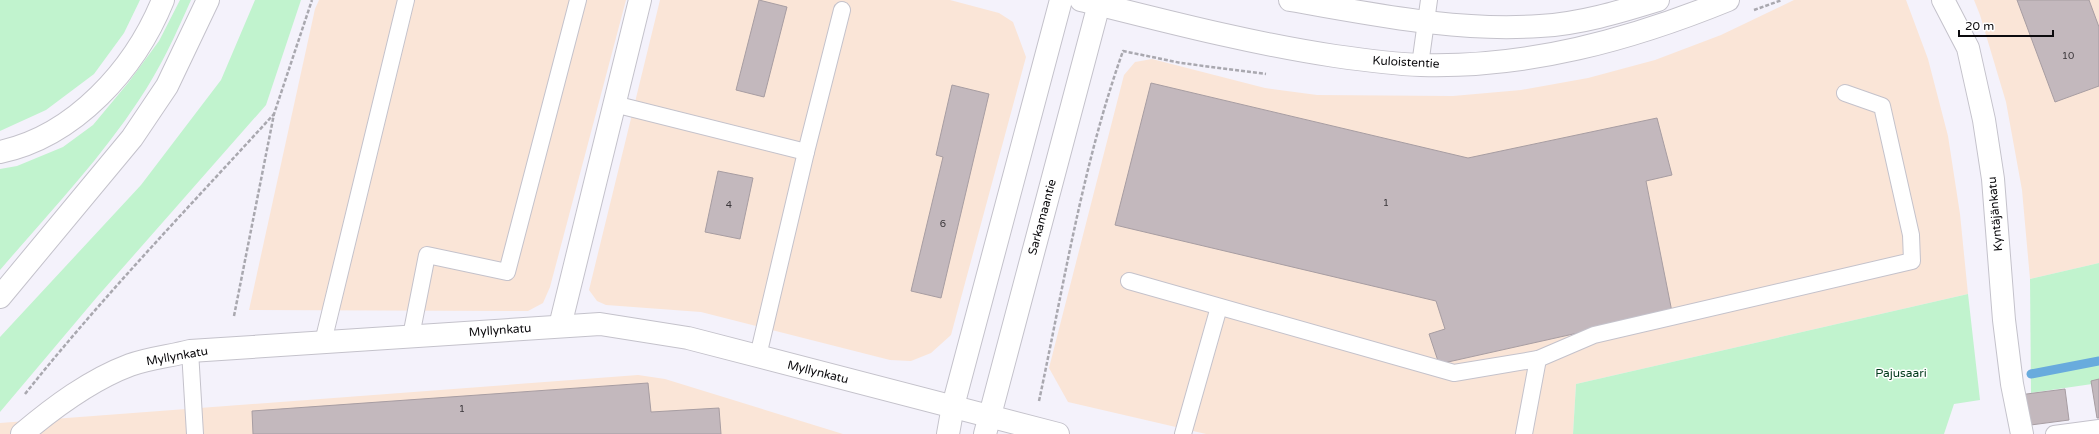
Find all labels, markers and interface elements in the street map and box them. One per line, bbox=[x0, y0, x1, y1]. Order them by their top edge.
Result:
scale bar bbox=[1959, 12, 2053, 38]
text: 20 m bbox=[1965, 19, 1994, 33]
house number: 10 bbox=[2062, 50, 2074, 62]
street label: Kuloistentie bbox=[1372, 53, 1440, 71]
street label: Kyntäjänkatu bbox=[1985, 176, 2005, 252]
street label: Sarkamaantie bbox=[1025, 177, 1059, 256]
house number: 1 bbox=[1383, 197, 1389, 209]
house number: 4 bbox=[726, 199, 732, 211]
house number: 6 bbox=[940, 218, 946, 230]
street label: Myllynkatu bbox=[468, 321, 532, 339]
street label: Myllynkatu bbox=[145, 344, 209, 368]
street label: Myllynkatu bbox=[786, 358, 850, 386]
park label: Pajusaari bbox=[1875, 366, 1927, 380]
house number: 1 bbox=[459, 403, 465, 415]

